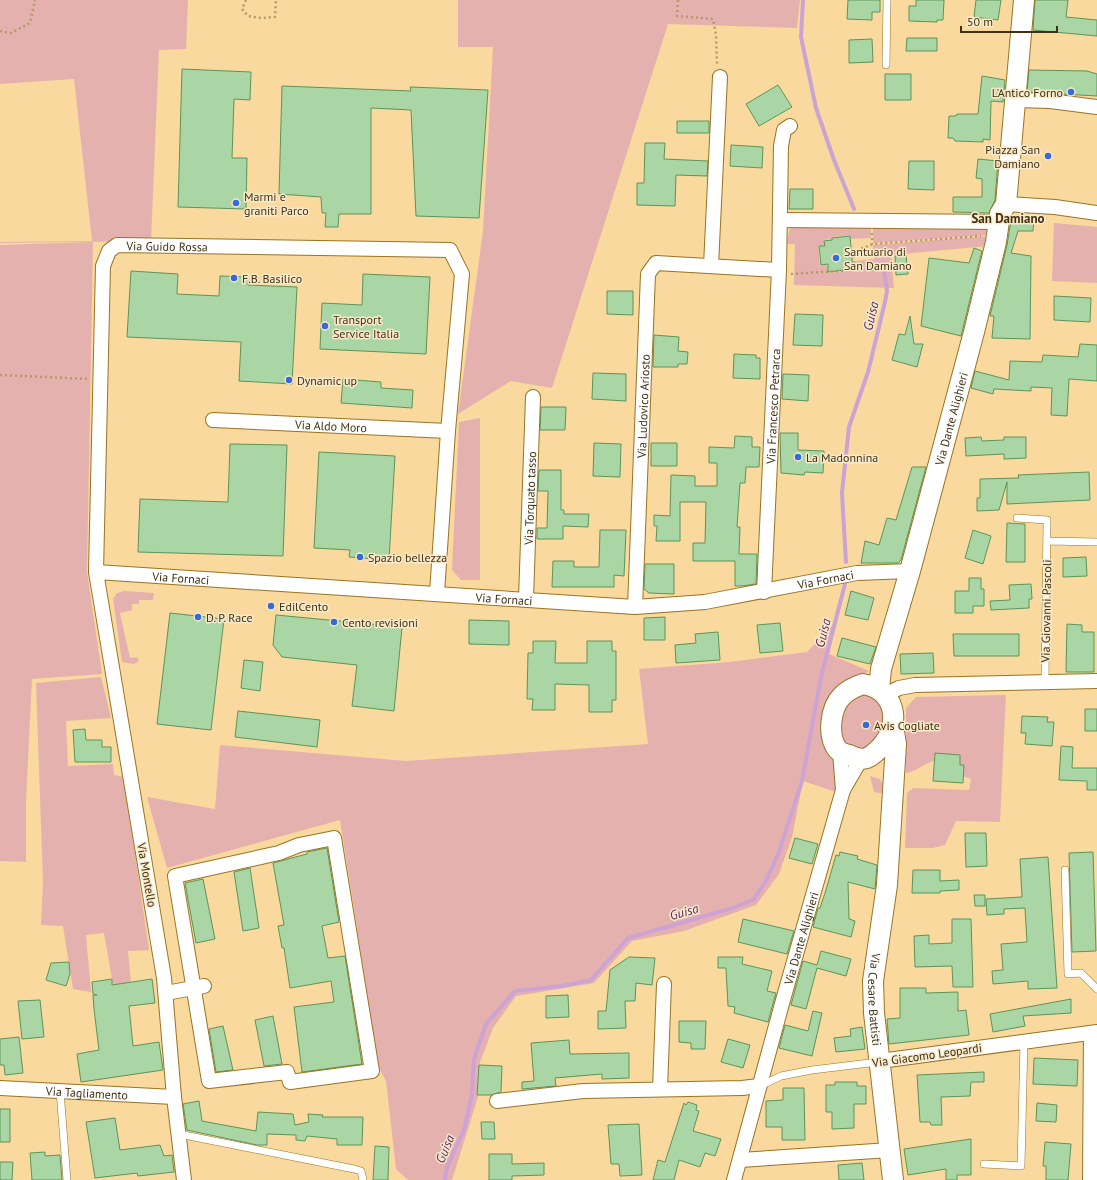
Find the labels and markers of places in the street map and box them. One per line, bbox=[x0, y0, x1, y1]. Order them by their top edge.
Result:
place label: L'Antico Forno bbox=[992, 85, 1063, 100]
marker: L'Antico Forno bbox=[1066, 87, 1076, 97]
place label: Piazza San Damiano bbox=[985, 142, 1040, 171]
marker: Piazza San Damiano bbox=[1043, 151, 1053, 161]
place label: Marmi e graniti Parco bbox=[244, 189, 309, 218]
marker: Marmi e graniti Parco bbox=[231, 198, 241, 208]
place label: Santuario di San Damiano bbox=[844, 244, 912, 273]
marker: Santuario di San Damiano bbox=[831, 253, 841, 263]
place label: F.B. Basilico bbox=[242, 271, 302, 286]
marker: F.B. Basilico bbox=[229, 273, 239, 283]
place label: Transport Service Italia bbox=[333, 312, 399, 341]
marker: Transport Service Italia bbox=[320, 321, 330, 331]
place label: Dynamic up bbox=[297, 373, 357, 388]
marker: Dynamic up bbox=[284, 375, 294, 385]
place label: La Madonnina bbox=[806, 450, 878, 465]
marker: La Madonnina bbox=[793, 452, 803, 462]
place label: Spazio bellezza bbox=[368, 550, 447, 565]
marker: Spazio bellezza bbox=[355, 552, 365, 562]
place label: EdilCento bbox=[279, 599, 328, 614]
marker: EdilCento bbox=[266, 601, 276, 611]
place label: D. P. Race bbox=[206, 610, 253, 625]
marker: D. P. Race bbox=[193, 612, 203, 622]
place label: Cento revisioni bbox=[342, 615, 418, 630]
marker: Cento revisioni bbox=[329, 617, 339, 627]
place label: Avis Cogliate bbox=[874, 718, 940, 733]
marker: Avis Cogliate bbox=[861, 720, 871, 730]

